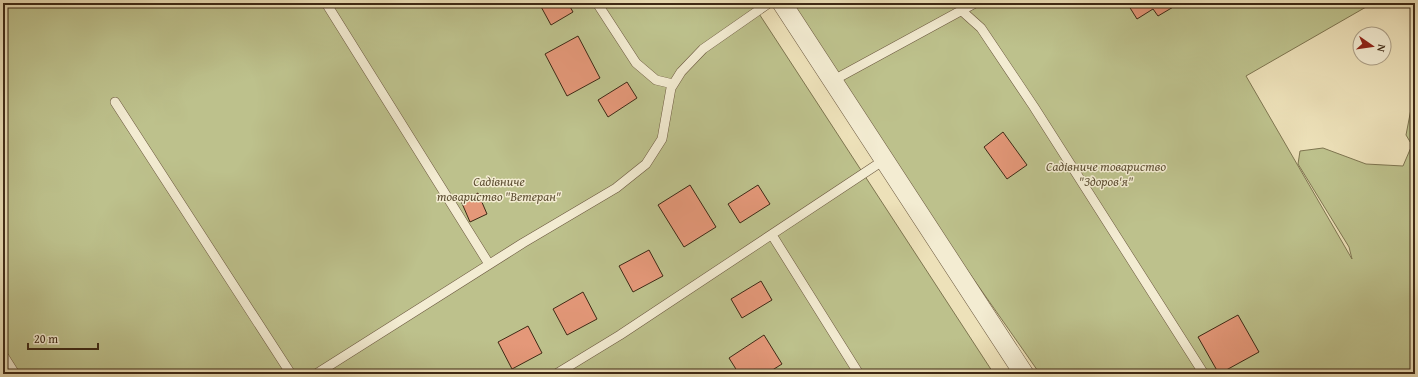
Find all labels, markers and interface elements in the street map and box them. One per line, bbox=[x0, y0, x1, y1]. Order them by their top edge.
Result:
north arrow bbox=[1352, 26, 1392, 66]
text: N bbox=[1373, 43, 1390, 54]
park label: Садівниче товариство "Здоров'я" bbox=[1046, 157, 1166, 191]
park label: Садівниче товариство "Ветеран" bbox=[437, 172, 561, 206]
scale bar bbox=[28, 325, 98, 351]
text: 20 m bbox=[34, 330, 58, 347]

